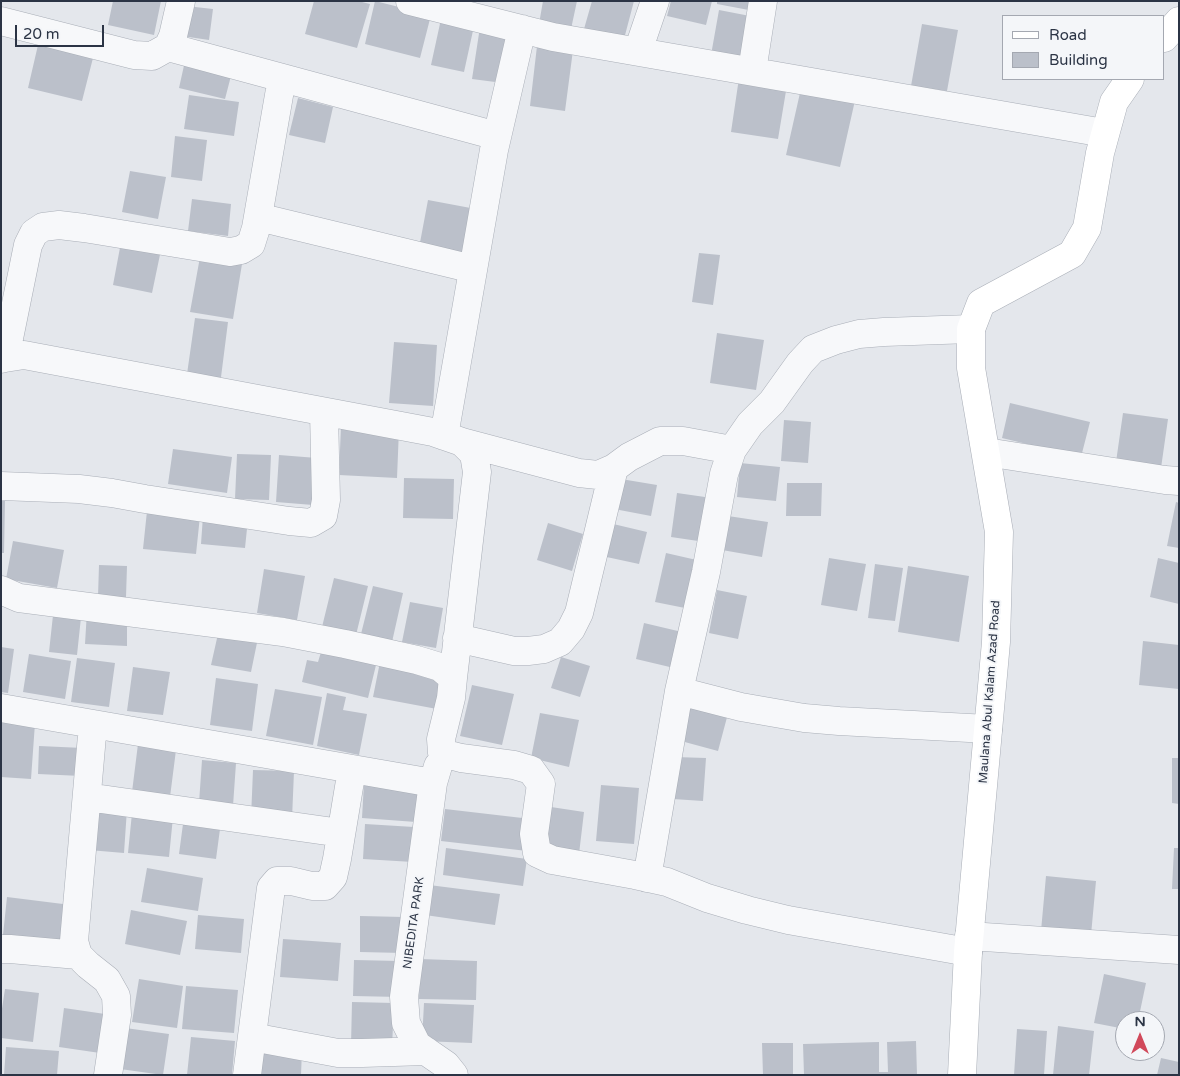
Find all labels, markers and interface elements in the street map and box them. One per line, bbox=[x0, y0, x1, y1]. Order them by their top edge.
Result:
scale bar bbox=[18, 15, 106, 47]
legend bbox=[1002, 15, 1165, 80]
text: 20 m bbox=[23, 25, 60, 43]
text: Road bbox=[1049, 26, 1087, 44]
text: Building bbox=[1049, 51, 1108, 69]
street label: Maulana Abul Kalam Azad Road bbox=[976, 600, 1004, 784]
street label: NIBEDITA PARK bbox=[400, 876, 428, 970]
north arrow bbox=[1115, 1011, 1165, 1061]
text: N bbox=[1134, 1013, 1146, 1030]

